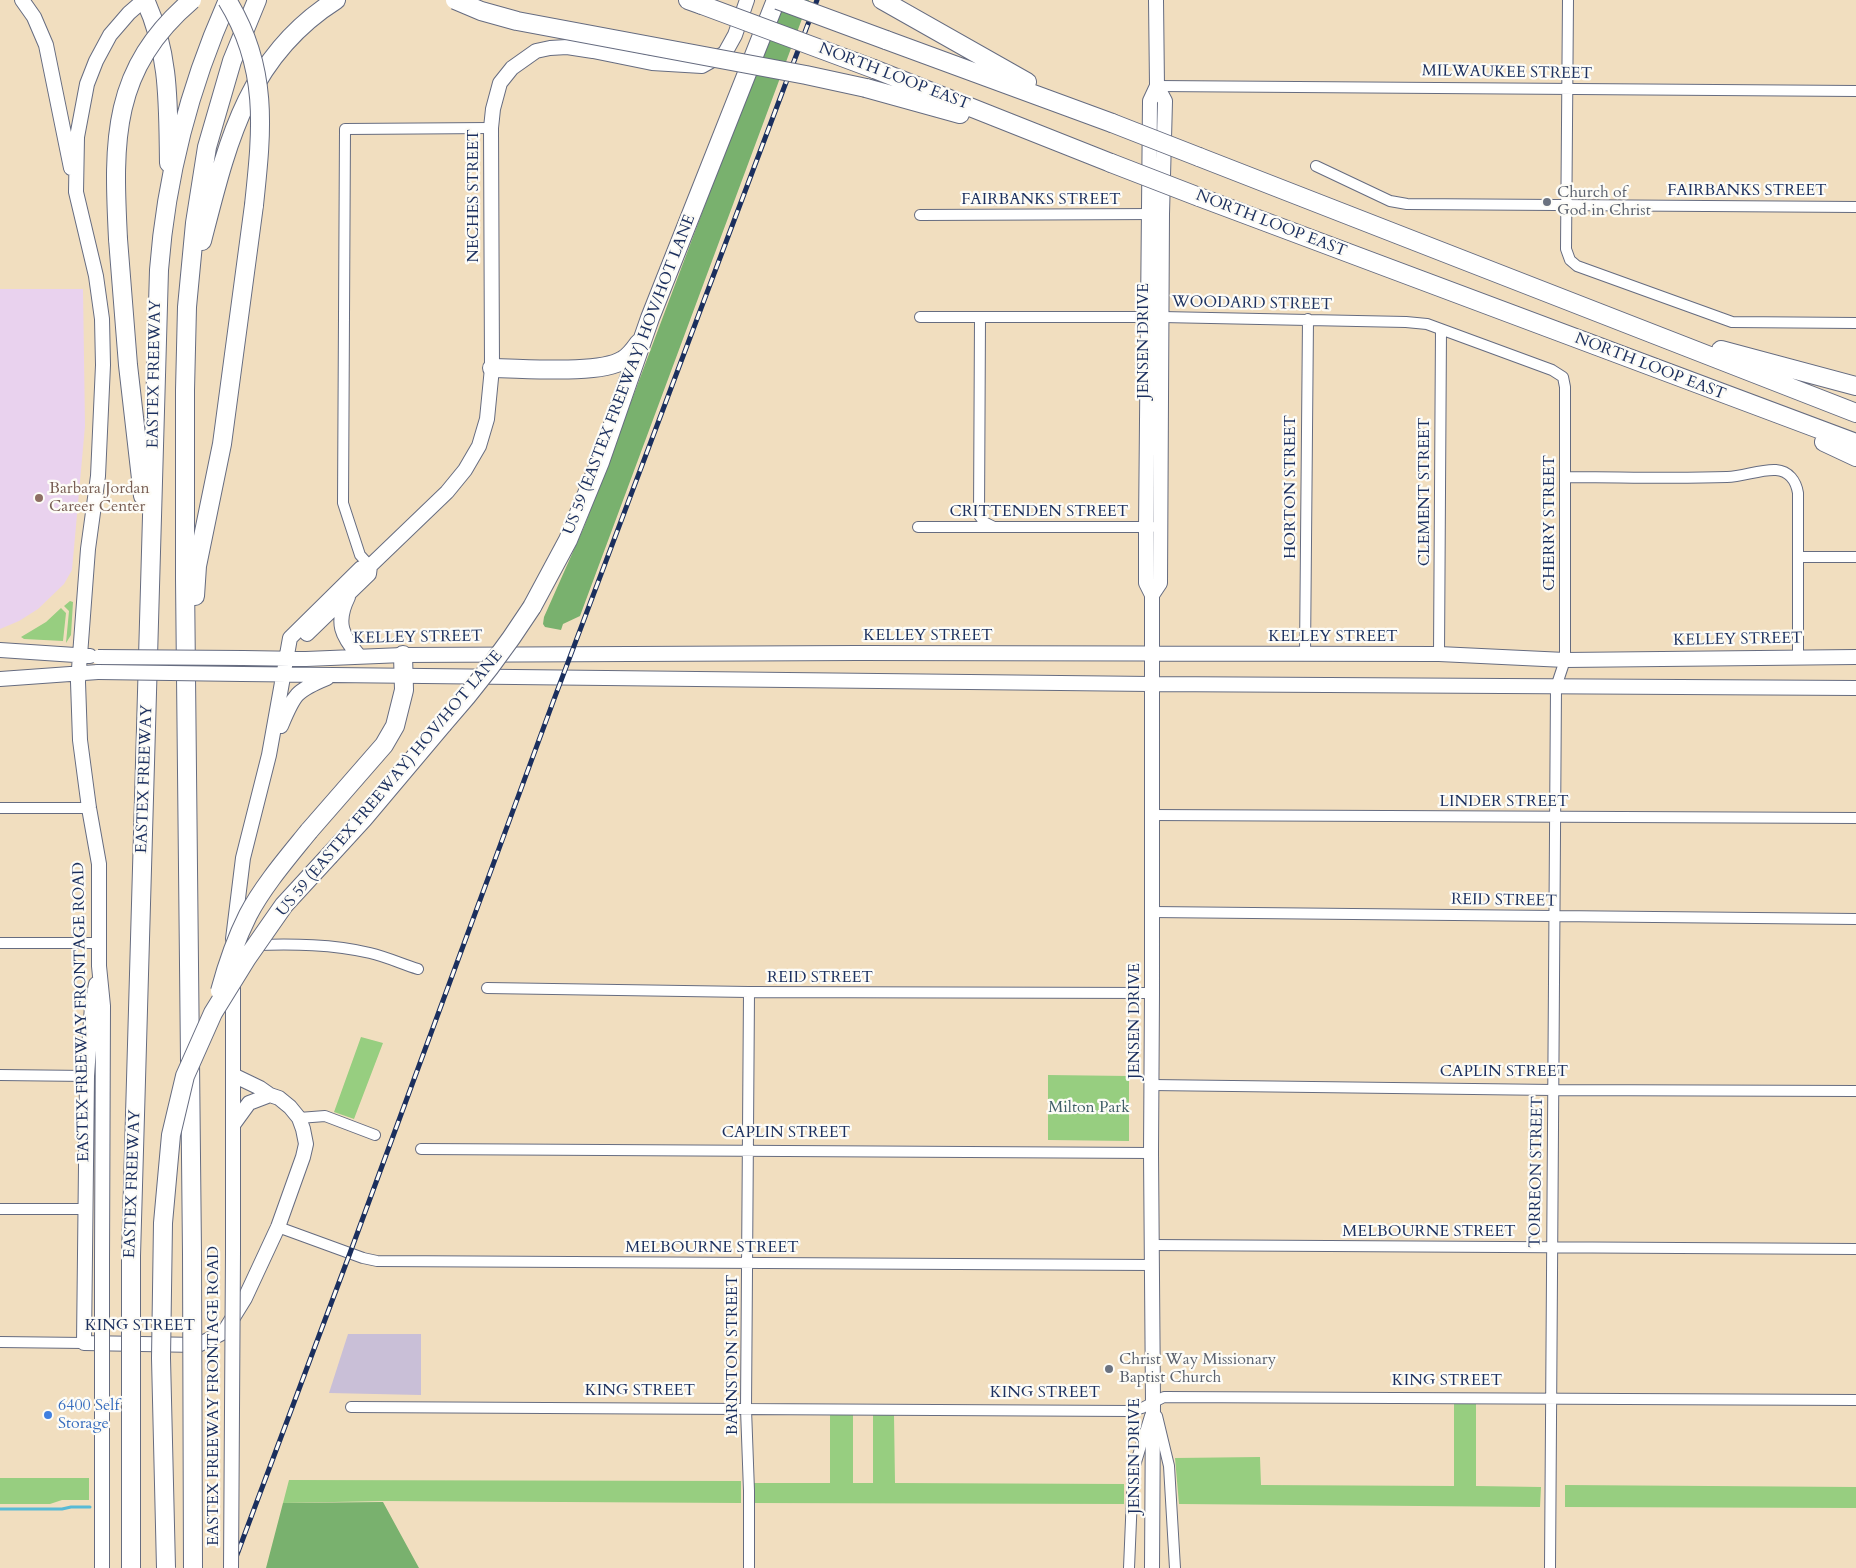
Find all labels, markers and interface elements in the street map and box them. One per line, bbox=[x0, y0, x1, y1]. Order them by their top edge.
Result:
street label: NORTH LOOP EAST bbox=[816, 39, 972, 115]
street label: MILWAUKEE STREET bbox=[1422, 62, 1592, 84]
street label: NECHES STREET bbox=[464, 129, 484, 263]
street label: FAIRBANKS STREET bbox=[1667, 181, 1827, 201]
place label: Church of God in Christ bbox=[1557, 183, 1651, 221]
street label: NORTH LOOP EAST bbox=[1193, 186, 1349, 262]
street label: FAIRBANKS STREET bbox=[961, 190, 1121, 210]
marker: Church of God in Christ bbox=[1541, 196, 1553, 208]
street label: US 59 (EASTEX FREEWAY) HOV/HOT LANE bbox=[560, 212, 700, 538]
street label: JENSEN DRIVE bbox=[1134, 283, 1154, 399]
street label: WOODARD STREET bbox=[1172, 293, 1332, 315]
street label: EASTEX FREEWAY bbox=[144, 299, 166, 449]
street label: NORTH LOOP EAST bbox=[1572, 329, 1728, 405]
street label: HORTON STREET bbox=[1281, 415, 1301, 559]
street label: CLEMENT STREET bbox=[1415, 418, 1435, 566]
street label: CHERRY STREET bbox=[1540, 455, 1560, 591]
place label: Barbara Jordan Career Center bbox=[49, 479, 150, 517]
marker: Barbara Jordan Career Center bbox=[33, 492, 45, 504]
street label: CRITTENDEN STREET bbox=[950, 502, 1128, 522]
street label: KELLEY STREET bbox=[863, 626, 993, 646]
street label: KELLEY STREET bbox=[353, 627, 483, 649]
street label: KELLEY STREET bbox=[1268, 627, 1398, 647]
street label: KELLEY STREET bbox=[1673, 629, 1803, 651]
street label: US 59 (EASTEX FREEWAY) HOV/HOT LANE bbox=[273, 647, 507, 921]
street label: EASTEX FREEWAY bbox=[133, 704, 157, 854]
street label: LINDER STREET bbox=[1439, 792, 1569, 812]
street label: EASTEX FREEWAY FRONTAGE ROAD bbox=[70, 862, 94, 1162]
street label: REID STREET bbox=[1451, 890, 1557, 912]
street label: JENSEN DRIVE bbox=[1125, 963, 1145, 1079]
street label: REID STREET bbox=[767, 968, 873, 988]
street label: CAPLIN STREET bbox=[1440, 1062, 1568, 1082]
street label: TORREON STREET bbox=[1526, 1096, 1548, 1248]
park label: Milton Park bbox=[1048, 1098, 1130, 1118]
street label: EASTEX FREEWAY bbox=[121, 1109, 145, 1259]
street label: CAPLIN STREET bbox=[722, 1123, 850, 1143]
street label: MELBOURNE STREET bbox=[1342, 1222, 1516, 1242]
street label: MELBOURNE STREET bbox=[625, 1238, 799, 1258]
street label: EASTEX FREEWAY FRONTAGE ROAD bbox=[204, 1246, 224, 1546]
street label: BARNSTON STREET bbox=[723, 1275, 743, 1435]
street label: KING STREET bbox=[85, 1316, 195, 1336]
place label: Christ Way Missionary Baptist Church bbox=[1119, 1350, 1276, 1388]
marker: Christ Way Missionary Baptist Church bbox=[1103, 1363, 1115, 1375]
street label: KING STREET bbox=[1392, 1371, 1502, 1391]
street label: KING STREET bbox=[585, 1381, 695, 1401]
street label: KING STREET bbox=[990, 1383, 1100, 1403]
place label: 6400 Self Storage bbox=[58, 1396, 119, 1434]
street label: JENSEN DRIVE bbox=[1125, 1398, 1145, 1514]
marker: 6400 Self Storage bbox=[42, 1409, 54, 1421]

